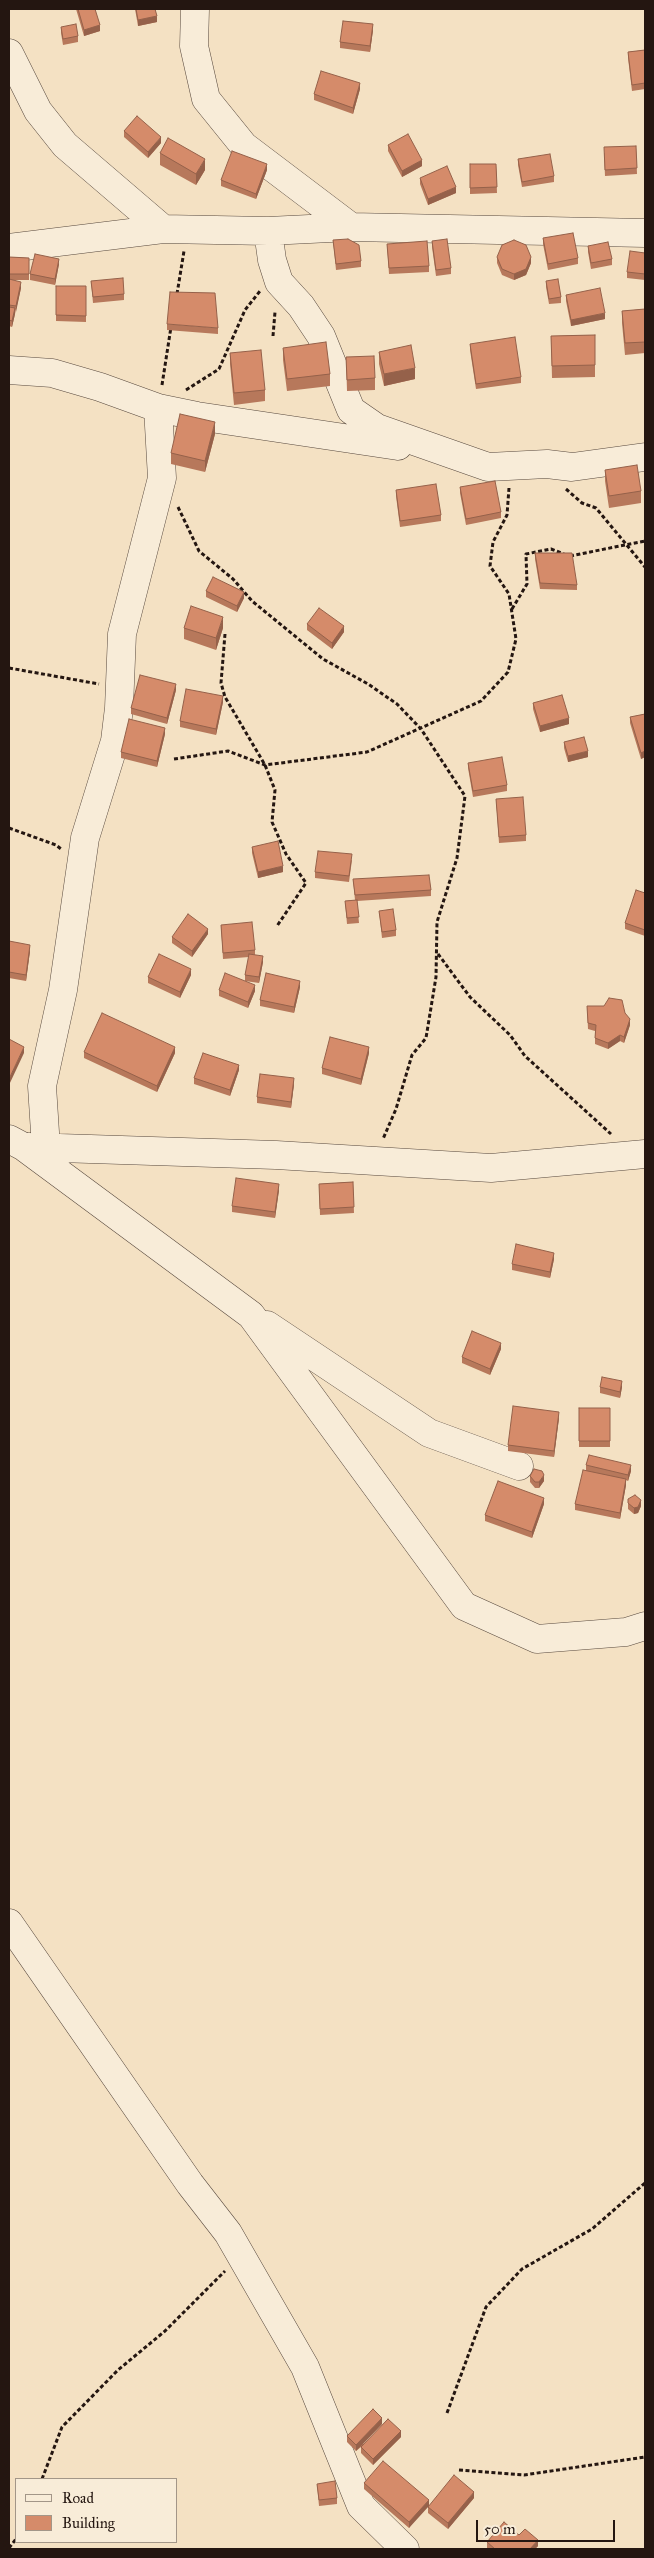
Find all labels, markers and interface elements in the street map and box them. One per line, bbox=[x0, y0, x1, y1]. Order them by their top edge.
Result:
legend bbox=[15, 2478, 178, 2543]
text: Road bbox=[62, 2489, 94, 2507]
scale bar bbox=[479, 2510, 618, 2542]
text: Building bbox=[62, 2514, 115, 2532]
text: 50 m bbox=[484, 2520, 516, 2538]

